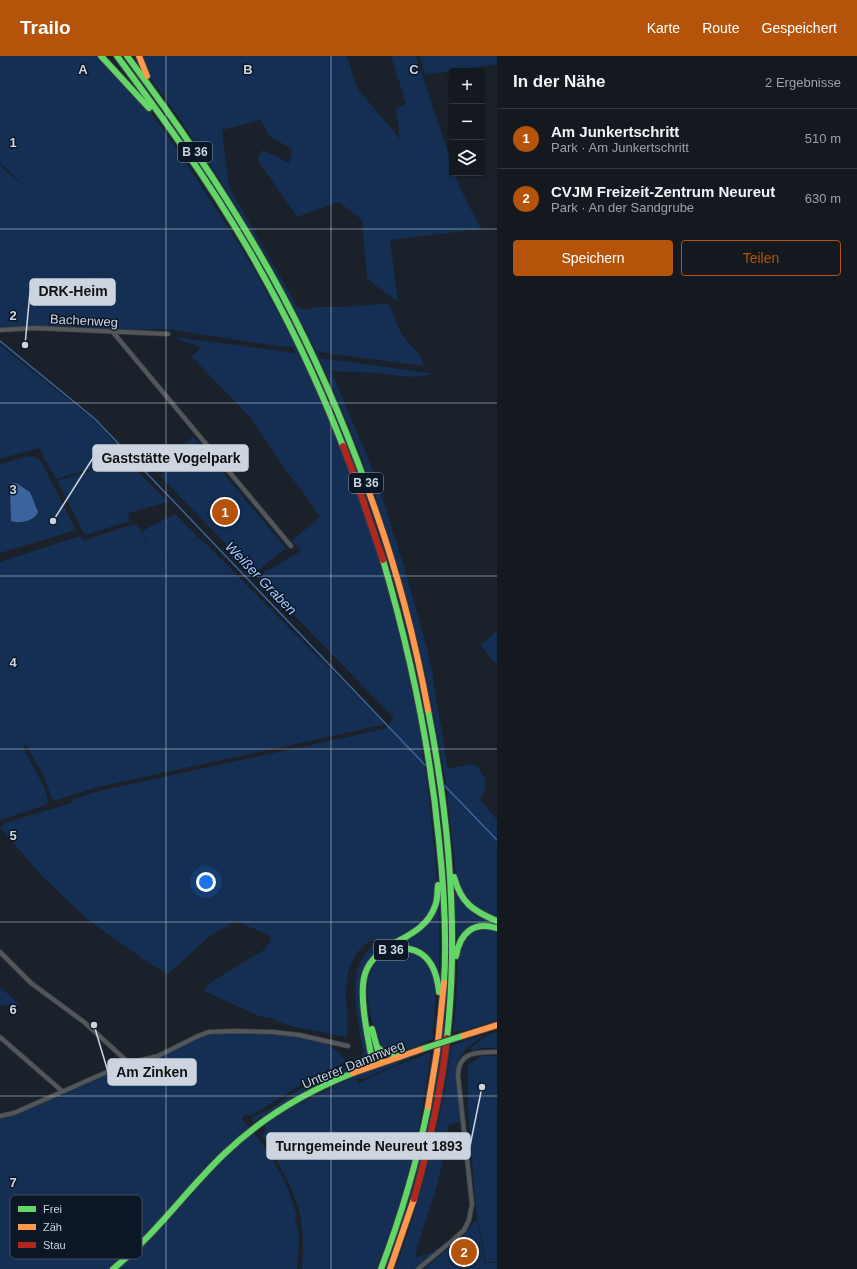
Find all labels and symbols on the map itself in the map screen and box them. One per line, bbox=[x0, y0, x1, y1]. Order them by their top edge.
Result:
text: A bbox=[78, 62, 88, 77]
text: B bbox=[243, 62, 253, 77]
text: C bbox=[409, 62, 419, 77]
text: 1 bbox=[9, 135, 17, 150]
road number: B 36 bbox=[178, 142, 212, 162]
callout: DRK-Heim bbox=[30, 279, 115, 305]
text: DRK-Heim bbox=[38, 283, 108, 299]
text: 2 bbox=[9, 308, 17, 323]
street label: Bachenweg bbox=[50, 311, 118, 330]
callout: Gaststätte Vogelpark bbox=[93, 445, 248, 471]
text: Gaststätte Vogelpark bbox=[101, 450, 241, 466]
road number: B 36 bbox=[349, 473, 383, 493]
text: 3 bbox=[9, 482, 17, 497]
pin: 1 bbox=[212, 497, 238, 527]
water label: Weißer Graben bbox=[222, 538, 300, 618]
text: 4 bbox=[9, 655, 17, 670]
text: 5 bbox=[9, 828, 17, 843]
your location bbox=[196, 872, 216, 892]
road number: B 36 bbox=[374, 940, 408, 960]
text: 6 bbox=[9, 1002, 17, 1017]
street label: Unterer Dammweg bbox=[300, 1037, 407, 1092]
callout: Am Zinken bbox=[108, 1059, 196, 1085]
text: Am Zinken bbox=[116, 1064, 188, 1080]
callout: Turngemeinde Neureut 1893 bbox=[267, 1133, 470, 1159]
text: Turngemeinde Neureut 1893 bbox=[275, 1138, 463, 1154]
text: 7 bbox=[9, 1175, 17, 1190]
legend bbox=[10, 1195, 142, 1259]
text: Frei bbox=[43, 1203, 62, 1215]
text: Zäh bbox=[43, 1221, 62, 1233]
pin: 2 bbox=[451, 1237, 477, 1267]
text: Stau bbox=[43, 1239, 66, 1251]

